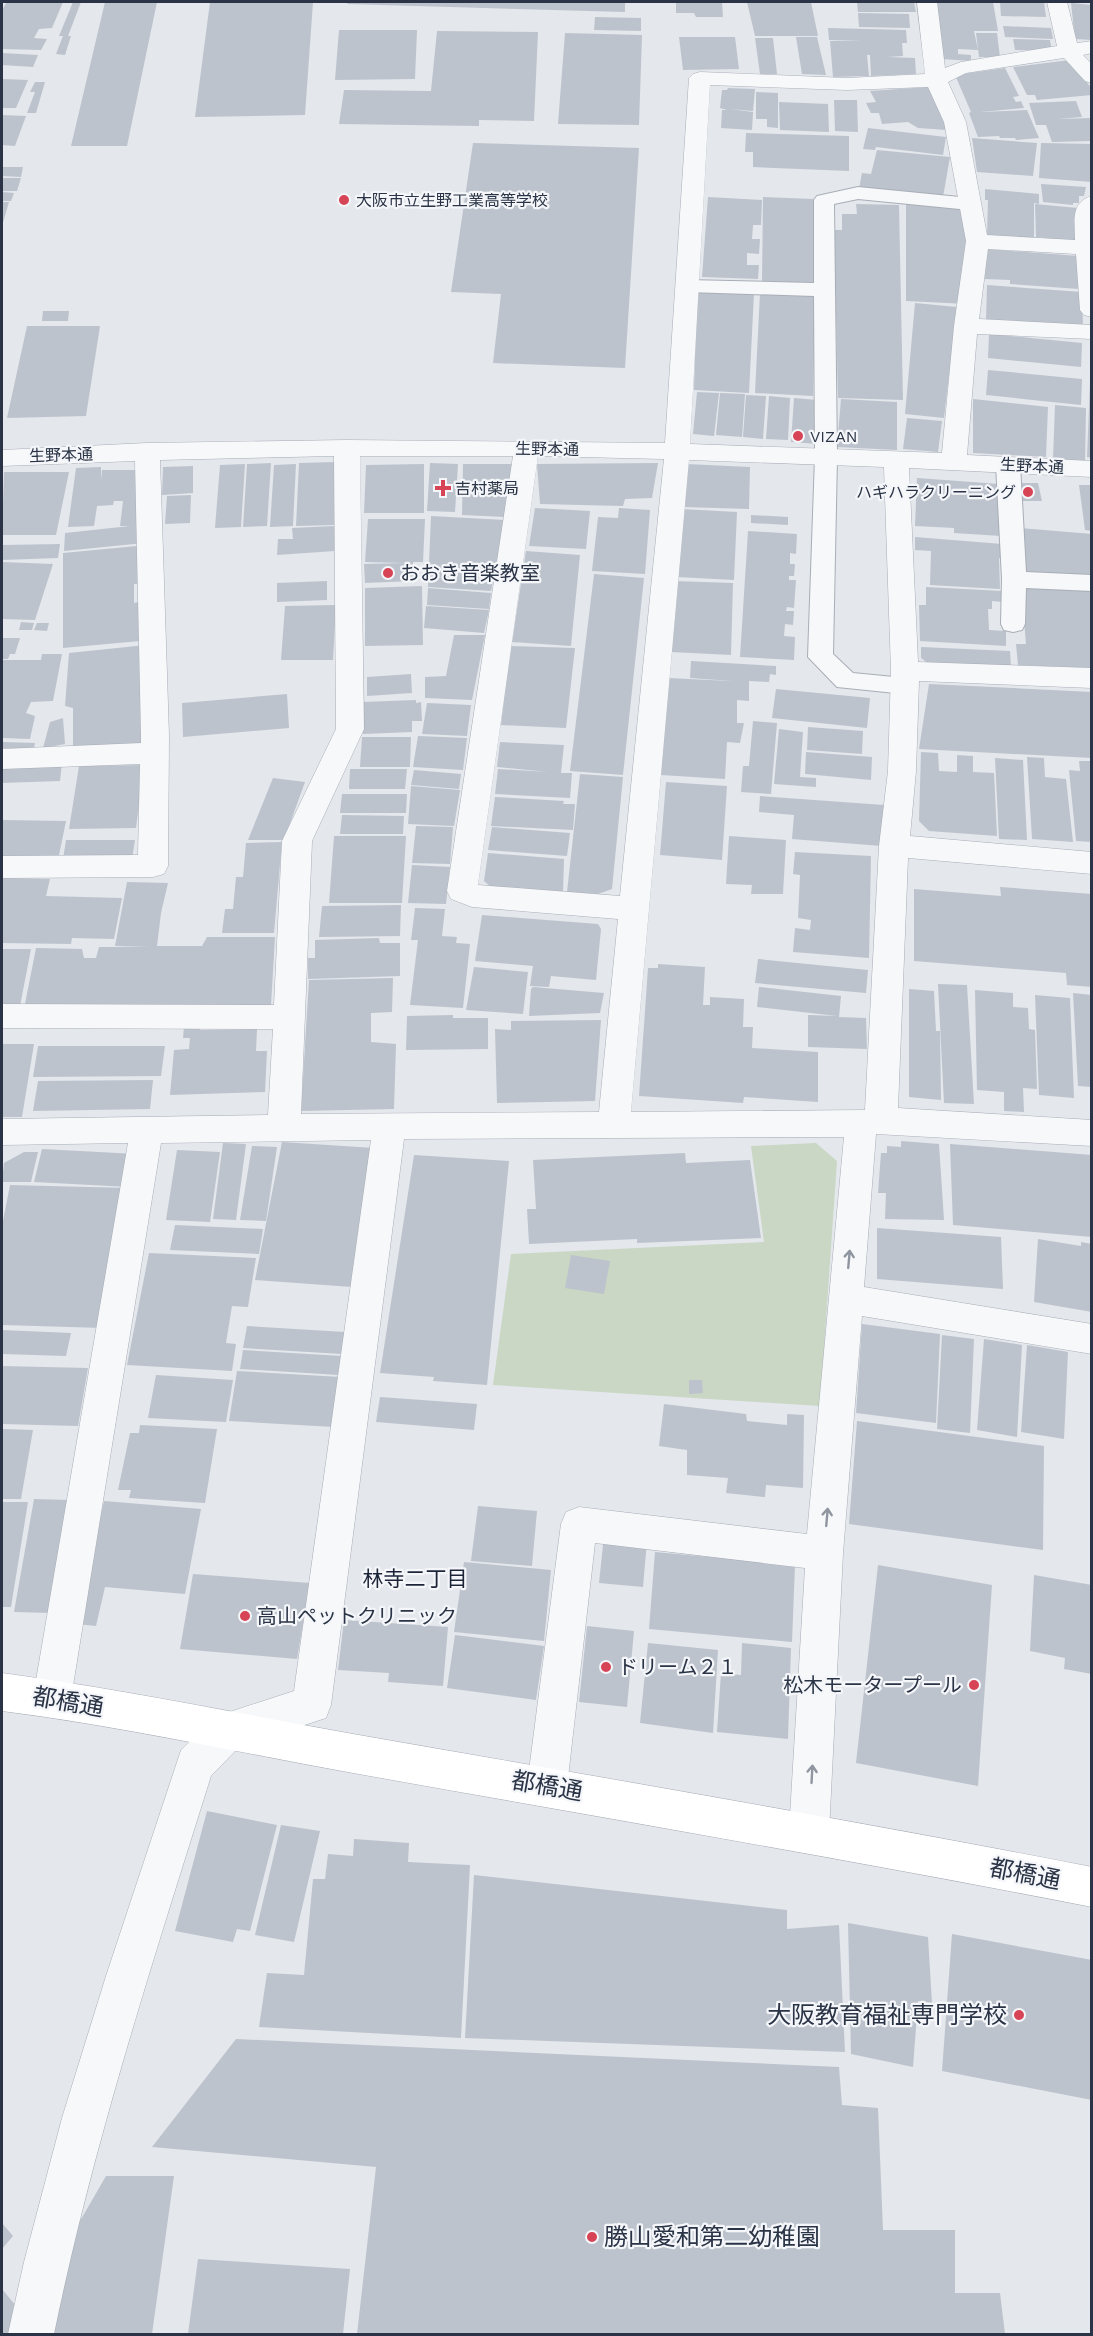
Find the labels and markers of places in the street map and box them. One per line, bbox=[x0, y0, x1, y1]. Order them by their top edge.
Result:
place label: 大阪市立生野工業高等学校 bbox=[356, 191, 548, 210]
marker: 大阪市立生野工業高等学校 bbox=[337, 193, 351, 207]
place label: VIZAN bbox=[810, 427, 858, 446]
marker: VIZAN bbox=[791, 429, 805, 443]
place label: 吉村薬局 bbox=[455, 479, 519, 498]
marker: 吉村薬局 bbox=[436, 481, 450, 495]
place label: ハギハラクリーニング bbox=[856, 483, 1016, 502]
marker: ハギハラクリーニング bbox=[1021, 485, 1035, 499]
place label: おおき音楽教室 bbox=[400, 561, 540, 585]
marker: おおき音楽教室 bbox=[381, 566, 395, 580]
place label: 高山ペットクリニック bbox=[257, 1604, 457, 1628]
marker: 高山ペットクリニック bbox=[238, 1609, 252, 1623]
place label: ドリーム２１ bbox=[618, 1655, 737, 1679]
marker: ドリーム２１ bbox=[599, 1660, 613, 1674]
place label: 松木モータープール bbox=[783, 1673, 962, 1697]
marker: 松木モータープール bbox=[967, 1678, 981, 1692]
place label: 大阪教育福祉専門学校 bbox=[767, 2001, 1007, 2029]
marker: 大阪教育福祉専門学校 bbox=[1012, 2008, 1026, 2022]
place label: 勝山愛和第二幼稚園 bbox=[604, 2223, 820, 2251]
marker: 勝山愛和第二幼稚園 bbox=[585, 2230, 599, 2244]

